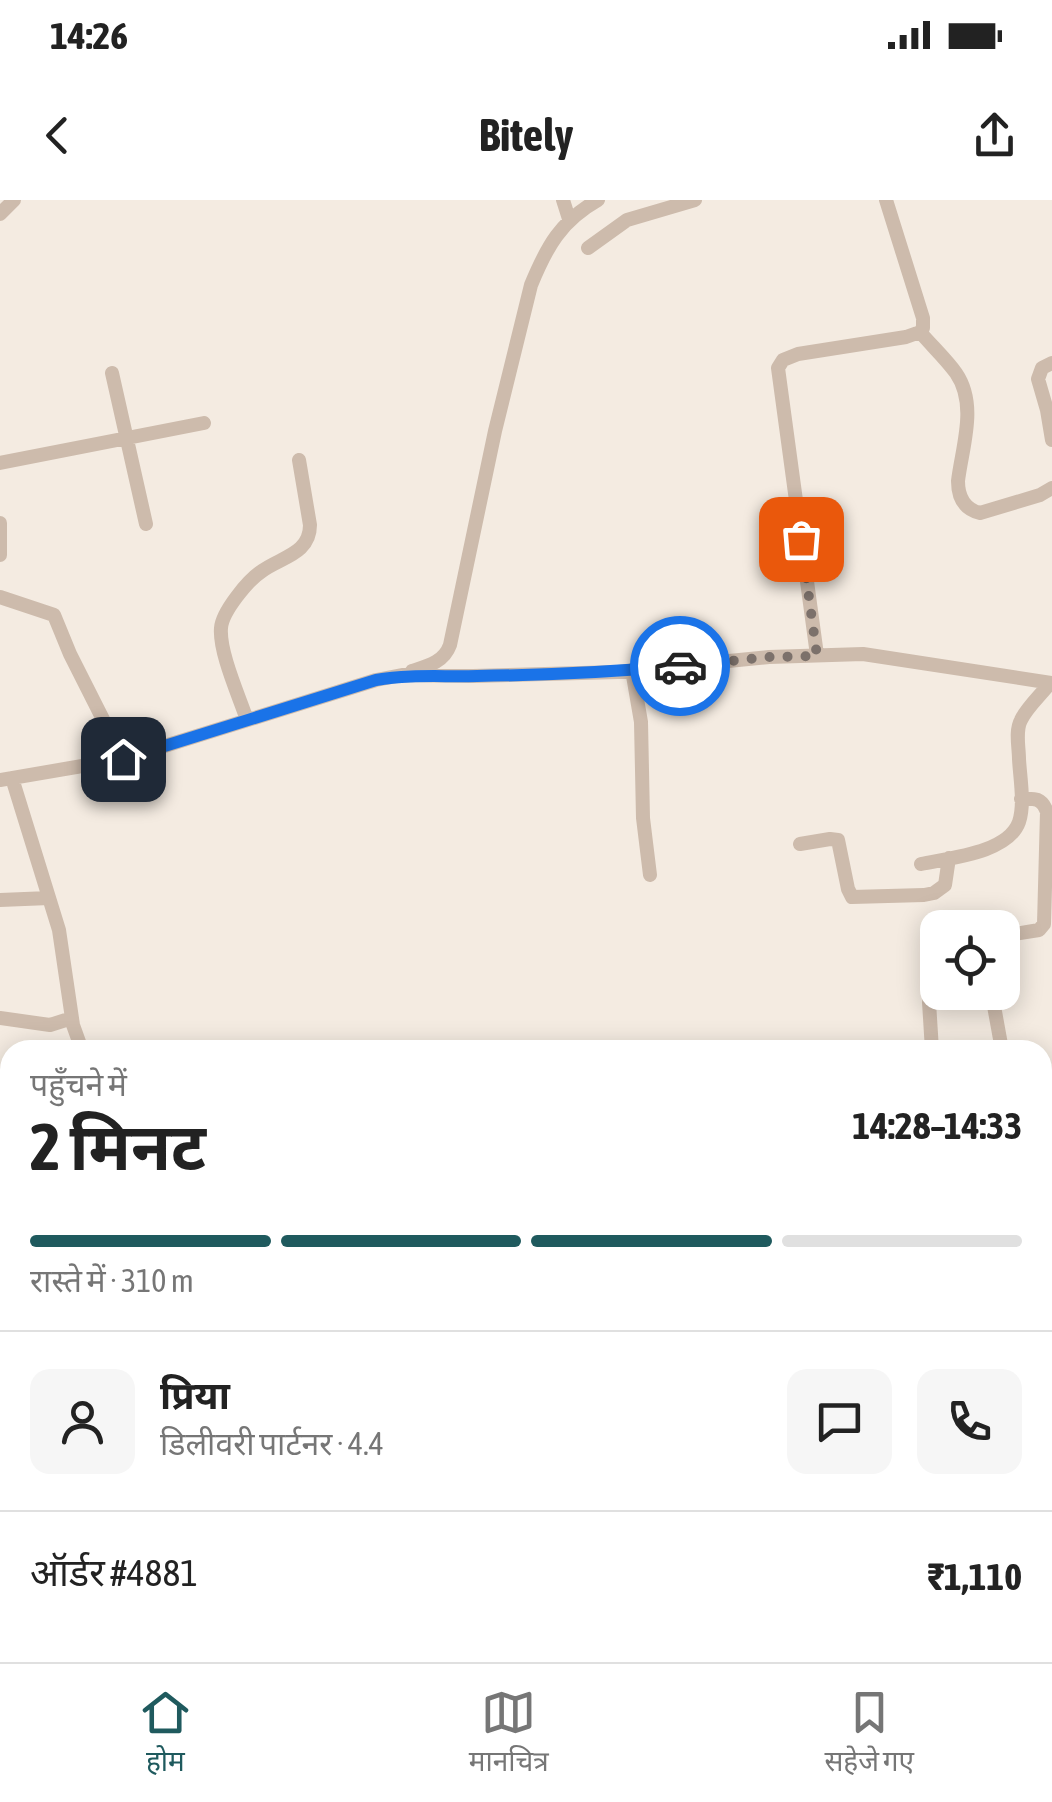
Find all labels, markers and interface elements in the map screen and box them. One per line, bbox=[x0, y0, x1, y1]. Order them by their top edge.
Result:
text: 14:26 bbox=[50, 14, 128, 57]
icon: back bbox=[30, 108, 85, 163]
icon: share bbox=[967, 108, 1022, 163]
text: Bitely bbox=[479, 109, 573, 161]
pin bbox=[759, 497, 844, 582]
icon: bag bbox=[774, 512, 829, 567]
courier bbox=[630, 616, 730, 716]
icon: car bbox=[653, 639, 708, 694]
pin bbox=[81, 717, 166, 802]
icon: home bbox=[96, 732, 151, 787]
map controls bbox=[920, 910, 1020, 1010]
button: locate bbox=[920, 910, 1020, 1010]
text: पहुँचने में bbox=[30, 1066, 127, 1103]
text: 14:28–14:33 bbox=[852, 1104, 1022, 1147]
text: 2 मिनट bbox=[30, 1109, 206, 1184]
text: रास्ते में · 310 m bbox=[30, 1262, 194, 1299]
button: person bbox=[30, 1369, 135, 1474]
button: chat bbox=[787, 1369, 892, 1474]
button: phone bbox=[917, 1369, 1022, 1474]
text: प्रिया bbox=[160, 1374, 230, 1417]
text: डिलीवरी पार्टनर · 4.4 bbox=[160, 1425, 384, 1462]
text: ऑर्डर #4881 bbox=[30, 1551, 198, 1594]
text: ₹1,110 bbox=[927, 1555, 1022, 1598]
tab: होम bbox=[138, 1685, 193, 1782]
tab: मानचित्र bbox=[469, 1685, 549, 1782]
tab: सहेजे गए bbox=[824, 1685, 914, 1782]

